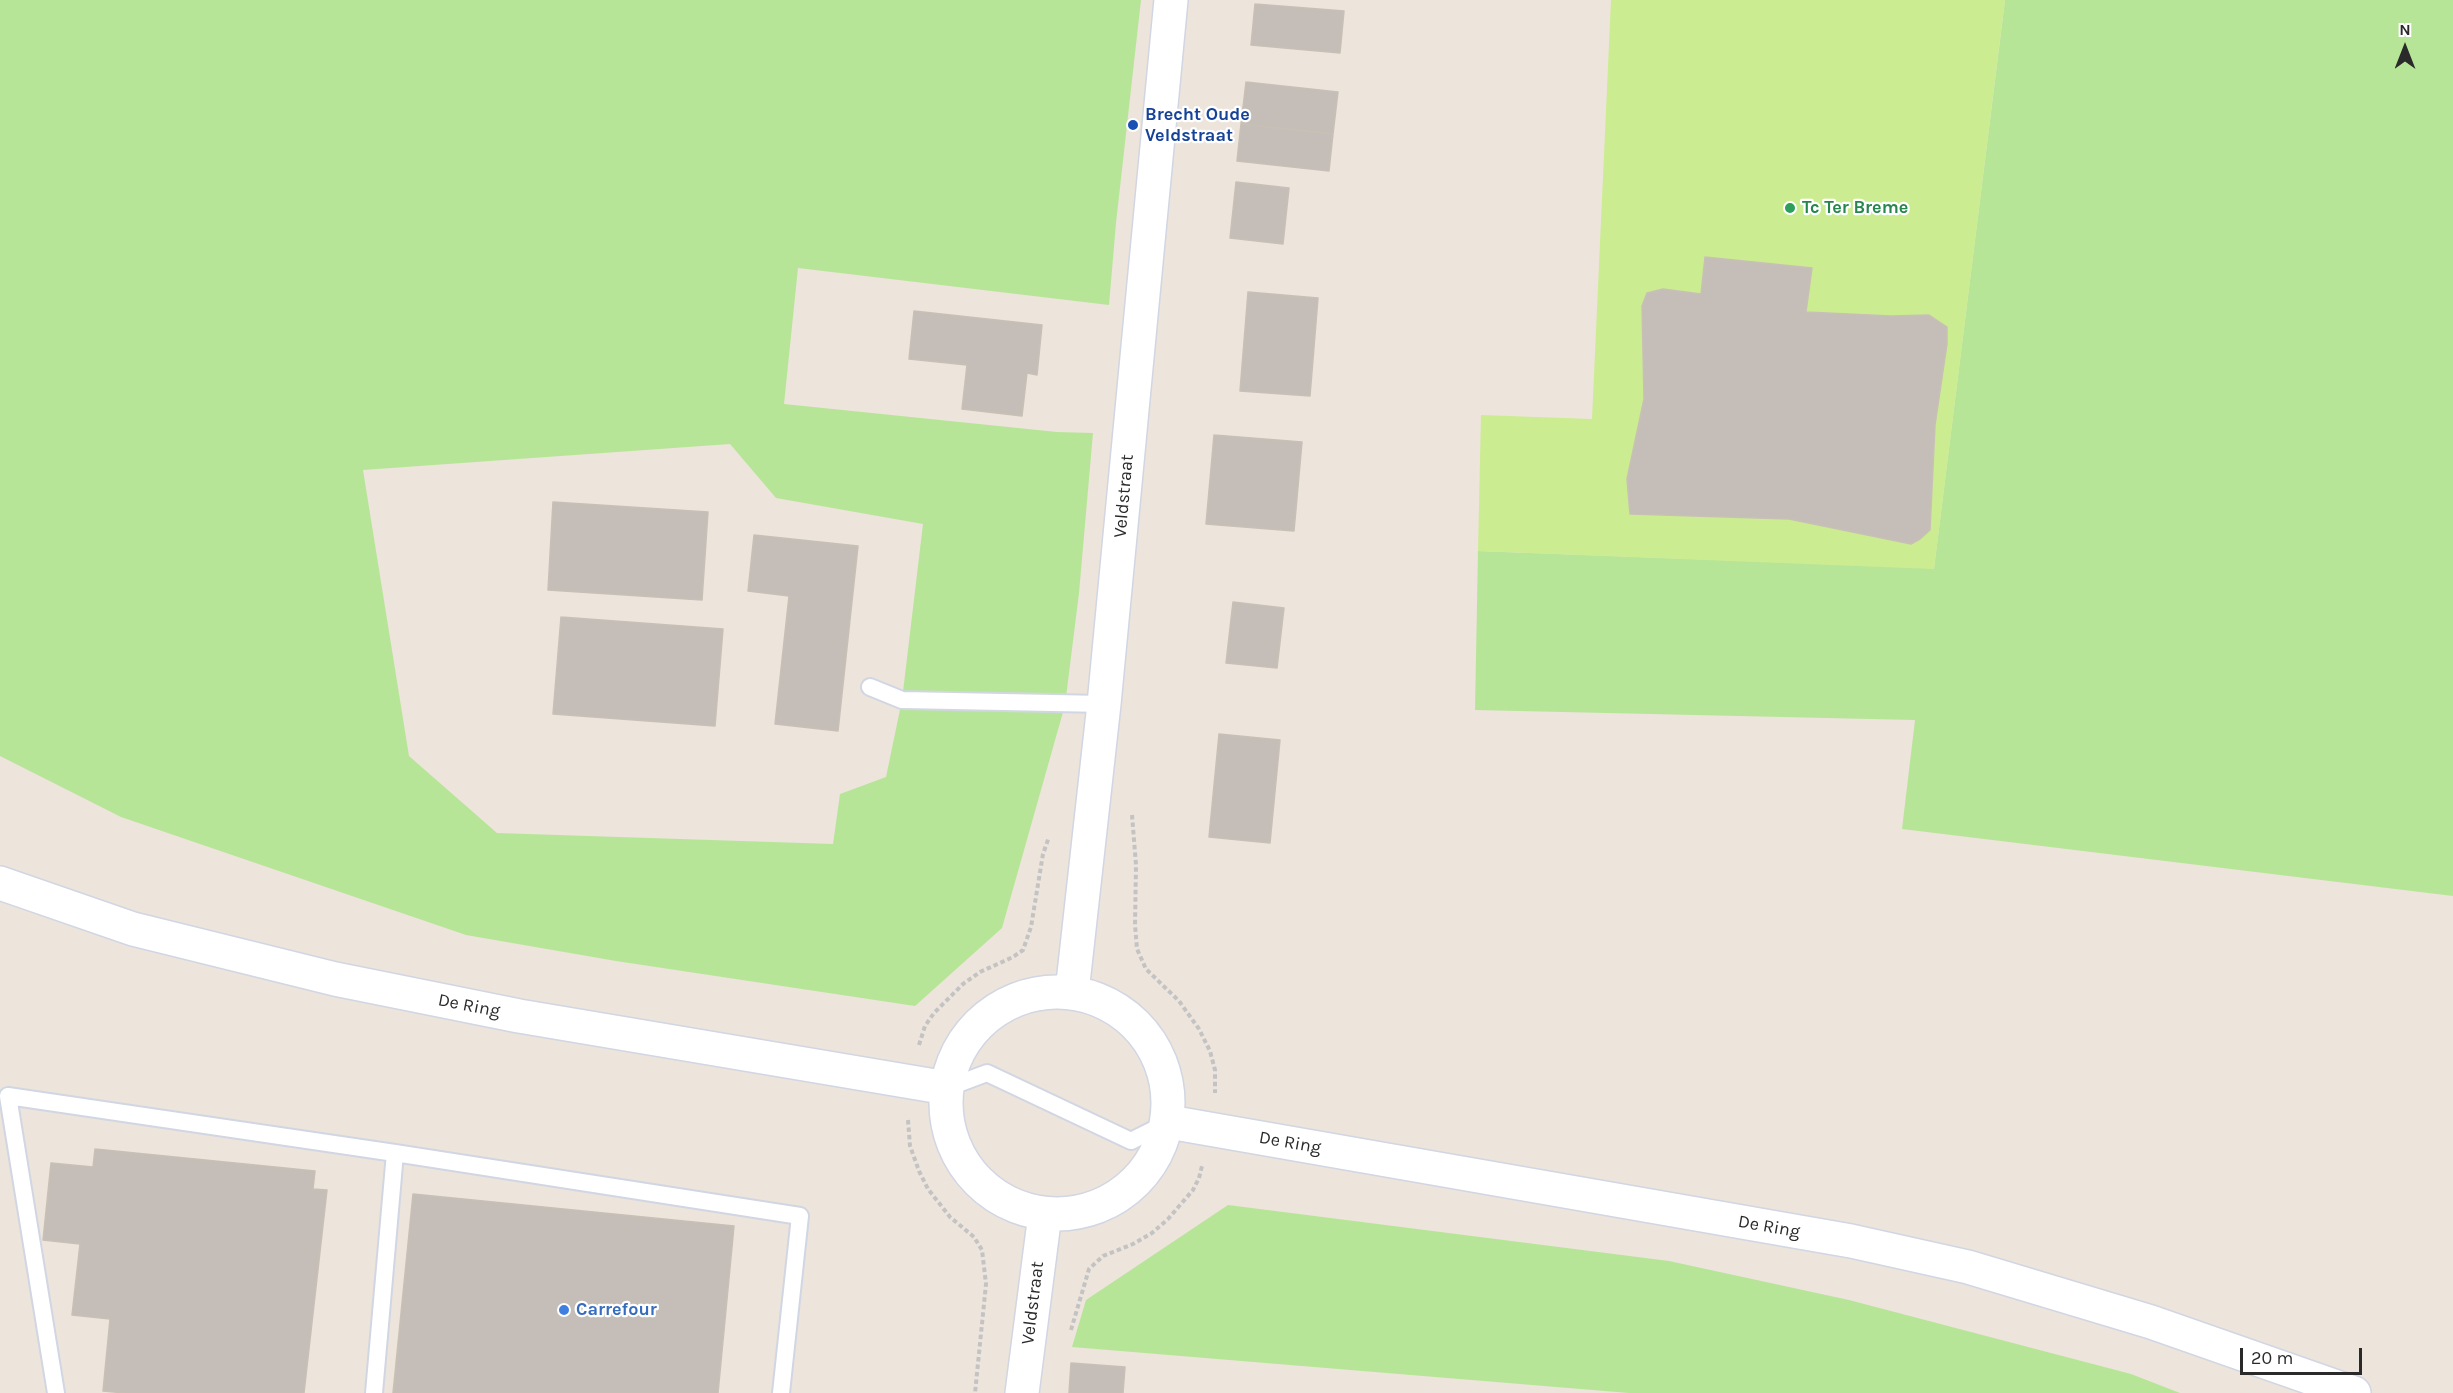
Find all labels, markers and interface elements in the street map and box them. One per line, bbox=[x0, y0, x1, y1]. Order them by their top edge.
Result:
north arrow bbox=[2375, 18, 2435, 78]
text: N bbox=[2399, 20, 2411, 39]
place label: Brecht Oude Veldstraat bbox=[1145, 104, 1250, 146]
marker: Brecht Oude Veldstraat bbox=[1126, 118, 1140, 132]
place label: Tc Ter Breme bbox=[1802, 197, 1908, 219]
marker: Tc Ter Breme bbox=[1783, 201, 1797, 215]
street label: Veldstraat bbox=[1110, 453, 1138, 539]
street label: De Ring bbox=[436, 989, 502, 1023]
street label: De Ring bbox=[1257, 1127, 1323, 1159]
street label: De Ring bbox=[1736, 1211, 1802, 1243]
street label: Veldstraat bbox=[1017, 1260, 1049, 1346]
place label: Carrefour bbox=[576, 1299, 657, 1321]
marker: Carrefour bbox=[557, 1303, 571, 1317]
scale bar bbox=[2243, 1336, 2364, 1374]
text: 20 m bbox=[2251, 1347, 2293, 1369]

